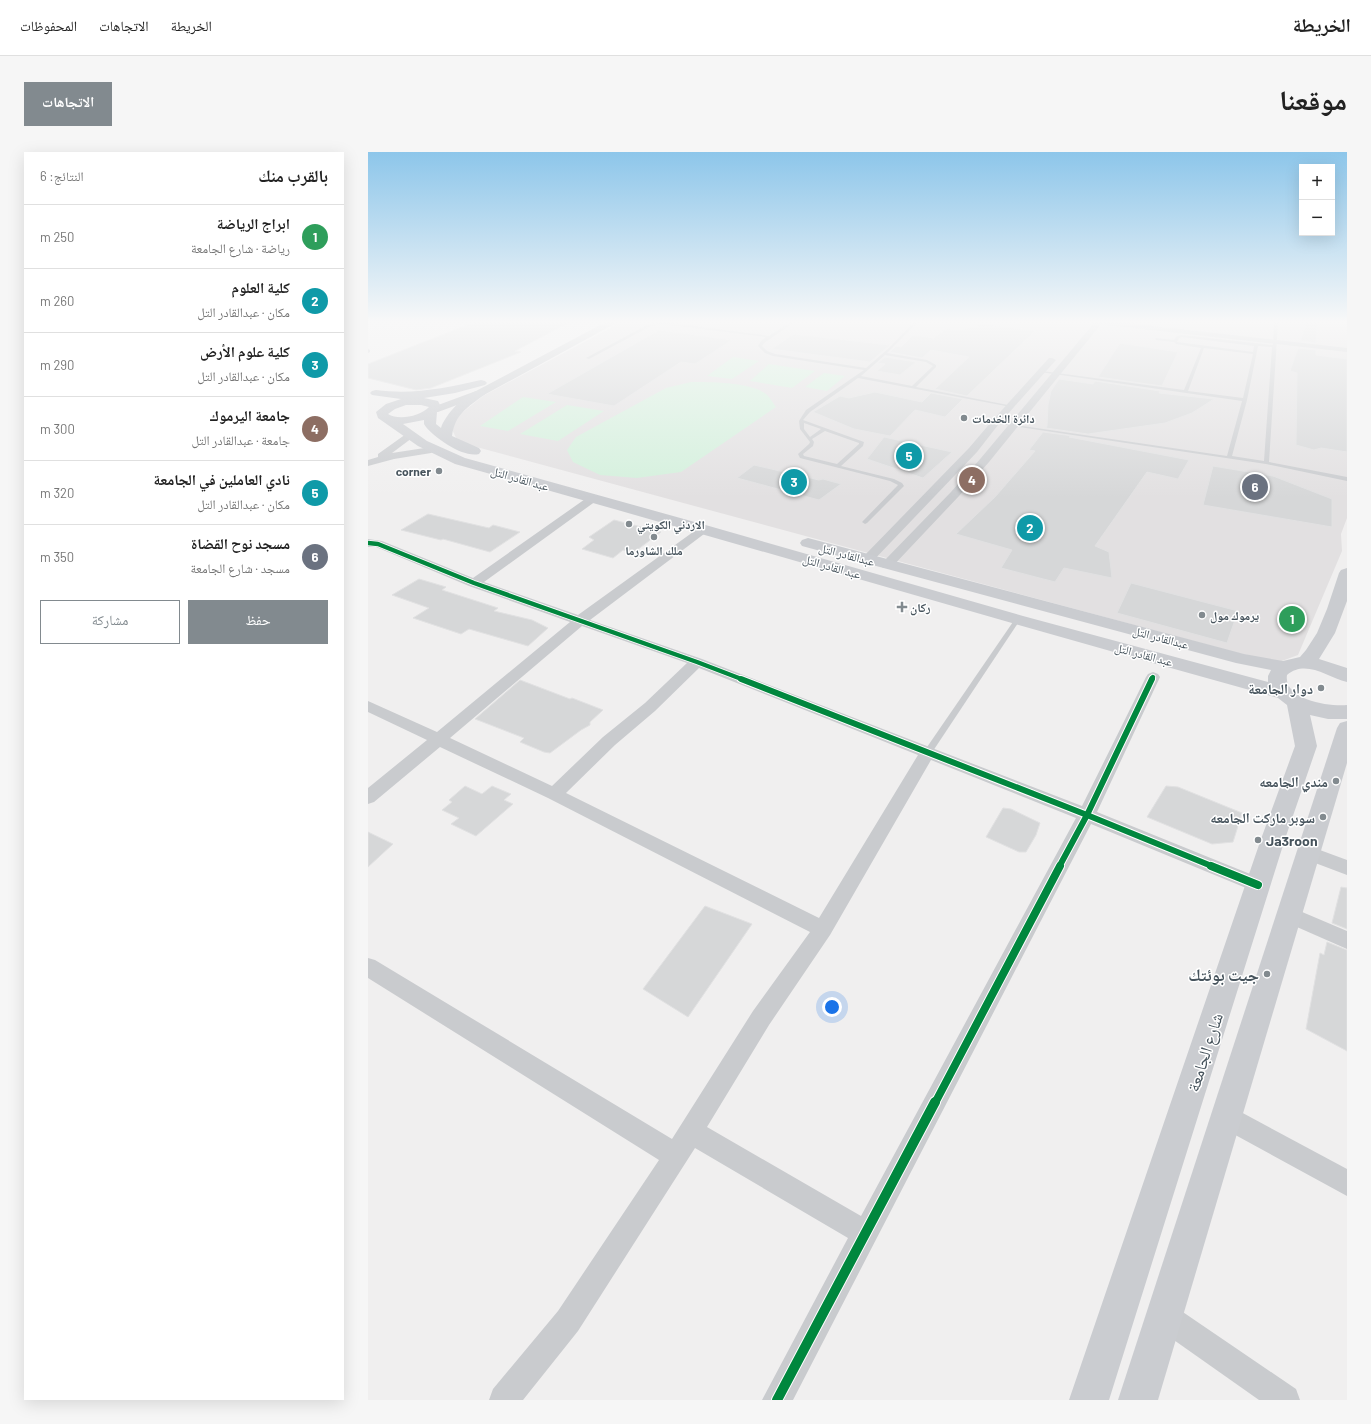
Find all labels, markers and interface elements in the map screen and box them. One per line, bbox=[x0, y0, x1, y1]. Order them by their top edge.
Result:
text: الخريطة bbox=[1293, 13, 1351, 36]
text: المحفوظات bbox=[20, 17, 77, 34]
text: الاتجاهات bbox=[99, 17, 149, 34]
text: الخريطة bbox=[171, 17, 212, 34]
button: الاتجاهات bbox=[24, 82, 112, 126]
text: موقعنا bbox=[1279, 82, 1347, 116]
map controls bbox=[1299, 164, 1335, 236]
button: + bbox=[1299, 164, 1335, 200]
text: بالقرب منك bbox=[258, 165, 328, 185]
text: النتائج: 6 bbox=[40, 168, 84, 184]
button: − bbox=[1299, 200, 1335, 236]
text: ابراج الرياضة bbox=[217, 214, 290, 232]
text: 250 m bbox=[40, 229, 74, 245]
text: 1 bbox=[313, 229, 317, 245]
text: رياضة · شارع الجامعة bbox=[191, 240, 290, 256]
text: كلية العلوم bbox=[232, 278, 290, 296]
text: 260 m bbox=[40, 293, 74, 309]
text: 2 bbox=[311, 293, 319, 309]
text: مكان · عبدالقادر التل bbox=[197, 304, 290, 320]
text: كلية علوم الأرض bbox=[200, 342, 290, 360]
text: 290 m bbox=[40, 357, 74, 373]
text: 3 bbox=[311, 357, 319, 373]
text: مكان · عبدالقادر التل bbox=[197, 368, 290, 384]
text: جامعة اليرموك bbox=[210, 406, 290, 424]
place label: دائرة الخدمات bbox=[972, 411, 1035, 426]
marker: دائرة الخدمات bbox=[959, 413, 969, 423]
text: 300 m bbox=[40, 421, 75, 437]
text: 4 bbox=[311, 421, 319, 437]
text: جامعة · عبدالقادر التل bbox=[191, 432, 290, 448]
pin: 5 bbox=[896, 441, 922, 471]
street label: عبد القادر التل bbox=[489, 463, 551, 494]
place label: corner bbox=[396, 464, 431, 478]
pin: 4 bbox=[959, 465, 985, 495]
marker: corner bbox=[434, 466, 444, 476]
pin: 3 bbox=[781, 467, 807, 497]
text: نادي العاملين في الجامعة bbox=[154, 470, 290, 488]
pin: 6 bbox=[1242, 472, 1268, 502]
text: 320 m bbox=[40, 485, 74, 501]
text: 5 bbox=[312, 485, 319, 501]
text: مكان · عبدالقادر التل bbox=[197, 496, 290, 512]
pin: 2 bbox=[1017, 513, 1043, 543]
place label: الاردني الكويتي bbox=[637, 517, 705, 535]
marker: الاردني الكويتي bbox=[624, 519, 634, 529]
marker: ملك الشاورما bbox=[649, 532, 659, 542]
text: مسجد نوح القضاة bbox=[191, 534, 290, 552]
street label: عبدالقادر التل bbox=[817, 540, 876, 569]
place label: ملك الشاورما bbox=[625, 543, 683, 558]
text: 350 m bbox=[40, 549, 74, 565]
text: 6 bbox=[312, 549, 319, 565]
street label: عبد القادر التل bbox=[801, 551, 863, 582]
text: مسجد · شارع الجامعة bbox=[190, 560, 290, 576]
button: مشاركة bbox=[40, 600, 180, 644]
button: حفظ bbox=[188, 600, 328, 644]
place label: ركان bbox=[910, 600, 931, 616]
marker: ركان bbox=[897, 602, 907, 612]
pin: 1 bbox=[1279, 604, 1305, 634]
place label: يرموك مول bbox=[1210, 608, 1259, 624]
marker: يرموك مول bbox=[1197, 610, 1207, 620]
street label: عبدالقادر التل bbox=[1131, 623, 1190, 652]
street label: عبد القادر التل bbox=[1113, 640, 1175, 670]
place label: دوار الجامعة bbox=[1248, 680, 1313, 697]
marker: دوار الجامعة bbox=[1316, 683, 1326, 693]
place label: مندي الجامعه bbox=[1259, 773, 1328, 793]
marker: مندي الجامعه bbox=[1331, 776, 1341, 786]
place label: سوبر ماركت الجامعه bbox=[1210, 809, 1315, 826]
marker: سوبر ماركت الجامعه bbox=[1318, 812, 1328, 822]
place label: Ja3roon bbox=[1266, 832, 1318, 849]
marker: Ja3roon bbox=[1253, 835, 1263, 845]
place label: جيت بوئتك bbox=[1188, 964, 1259, 986]
marker: جيت بوئتك bbox=[1262, 969, 1272, 979]
your location bbox=[822, 997, 842, 1017]
street label: شارع الجامعة bbox=[1182, 1010, 1229, 1095]

